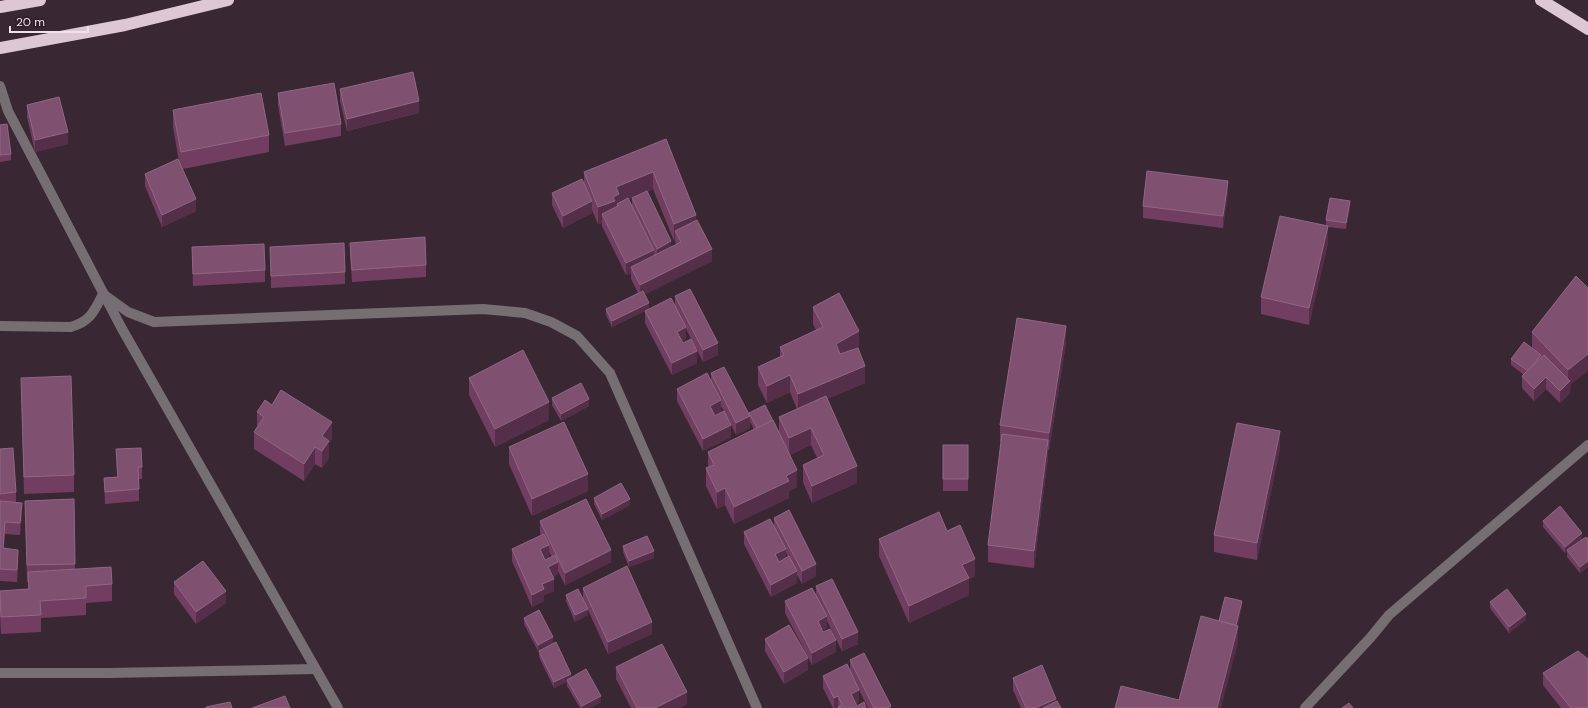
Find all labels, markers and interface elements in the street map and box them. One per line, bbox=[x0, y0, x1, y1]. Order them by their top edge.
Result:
scale bar bbox=[10, 8, 88, 34]
text: 20 m bbox=[16, 14, 45, 30]

